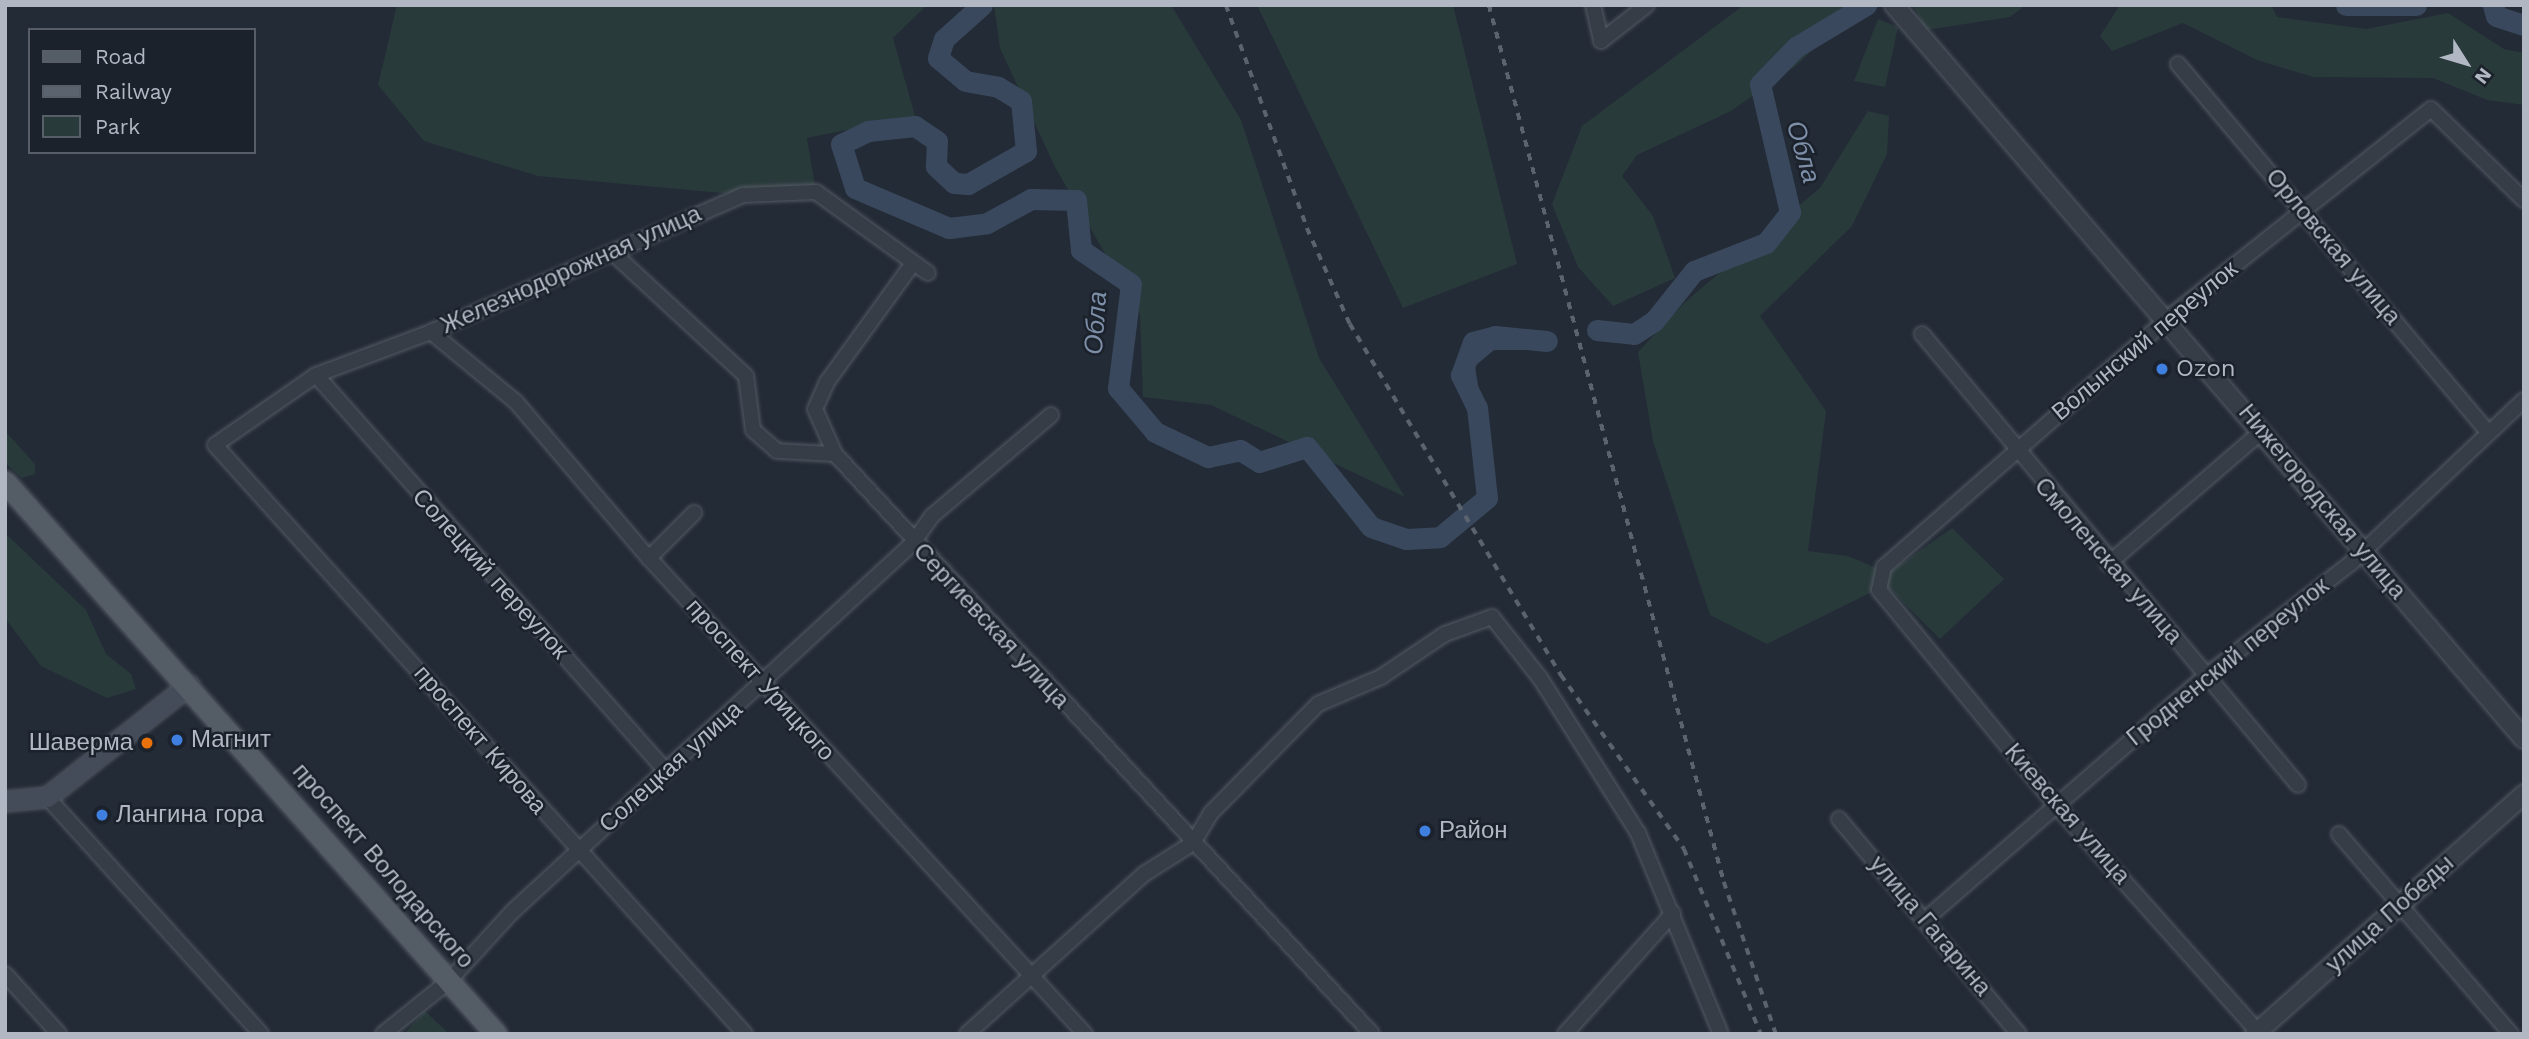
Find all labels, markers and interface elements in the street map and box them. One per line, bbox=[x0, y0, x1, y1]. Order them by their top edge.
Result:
legend bbox=[28, 28, 256, 154]
north arrow bbox=[2431, 28, 2501, 98]
text: Road bbox=[95, 44, 146, 69]
text: N bbox=[2470, 63, 2497, 88]
text: Railway bbox=[95, 79, 172, 104]
text: Park bbox=[95, 114, 140, 139]
water label: Обла bbox=[1779, 117, 1827, 187]
street label: Орловская улица bbox=[2259, 163, 2407, 331]
street label: Железнодорожная улица bbox=[436, 200, 706, 340]
street label: Волынский переулок bbox=[2046, 255, 2244, 427]
water label: Обла bbox=[1078, 290, 1114, 356]
place label: Ozon bbox=[2176, 355, 2236, 383]
marker: Ozon bbox=[2154, 361, 2170, 377]
street label: Нижегородская улица bbox=[2232, 399, 2412, 605]
street label: Смоленская улица bbox=[2028, 472, 2188, 650]
street label: Солецкий переулок bbox=[406, 483, 574, 665]
street label: Сергиевская улица bbox=[907, 537, 1075, 715]
street label: Гродненский переулок bbox=[2121, 572, 2335, 752]
street label: проспект Урицкого bbox=[680, 593, 840, 767]
street label: проспект Кирова bbox=[407, 660, 553, 820]
street label: Солецкая улица bbox=[593, 695, 749, 839]
place label: Магнит bbox=[191, 726, 271, 754]
place label: Шаверма bbox=[29, 729, 133, 757]
marker: Магнит bbox=[169, 732, 185, 748]
marker: Шаверма bbox=[139, 735, 155, 751]
street label: Киевская улица bbox=[1998, 738, 2136, 890]
street label: проспект Володарского bbox=[286, 758, 480, 974]
place label: Лангина гора bbox=[116, 801, 264, 829]
marker: Лангина гора bbox=[94, 807, 110, 823]
place label: Район bbox=[1439, 817, 1508, 845]
marker: Район bbox=[1417, 823, 1433, 839]
street label: улица Победы bbox=[2320, 849, 2460, 979]
street label: улица Гагарина bbox=[1863, 850, 1997, 1002]

